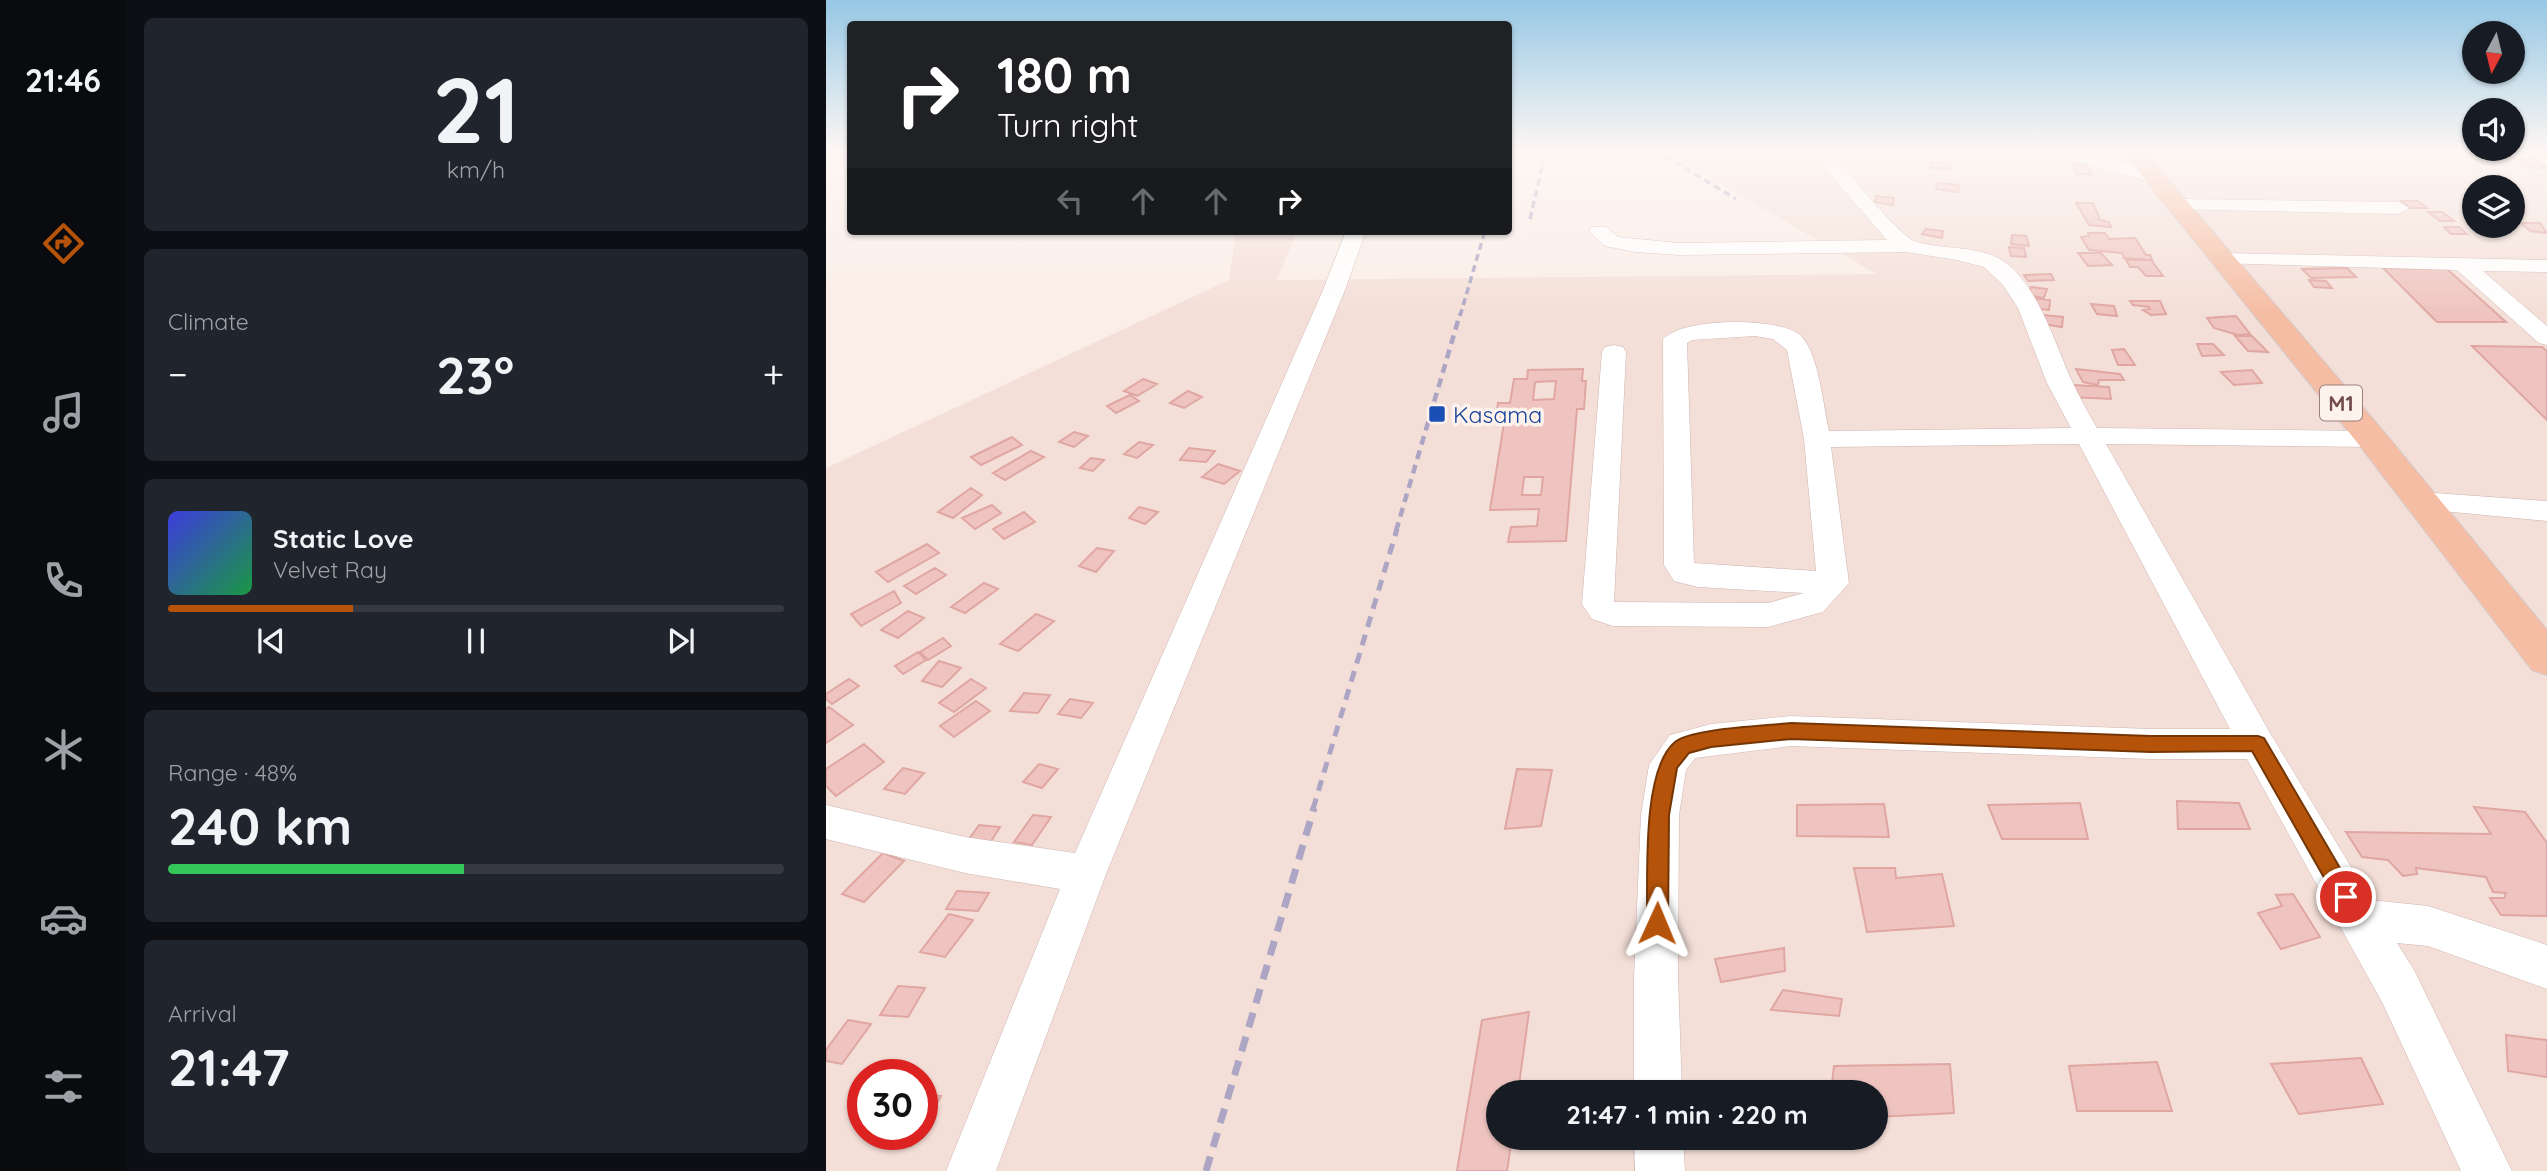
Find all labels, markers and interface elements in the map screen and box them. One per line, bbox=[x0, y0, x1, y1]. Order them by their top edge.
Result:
north arrow bbox=[2462, 21, 2525, 84]
map controls bbox=[2462, 21, 2525, 238]
text: 180 m bbox=[997, 44, 1132, 105]
icon: right bbox=[882, 49, 973, 140]
text: 21 bbox=[432, 52, 520, 166]
text: 21:46 bbox=[25, 60, 101, 100]
button: sound bbox=[2462, 98, 2525, 161]
text: Turn right bbox=[997, 105, 1138, 145]
text: km/h bbox=[447, 155, 505, 184]
button: layers bbox=[2462, 175, 2525, 238]
icon: left bbox=[1051, 182, 1089, 220]
icon: ahead bbox=[1124, 182, 1162, 220]
icon: ahead bbox=[1197, 182, 1235, 220]
icon: right bbox=[1270, 182, 1308, 220]
icon: directions bbox=[39, 219, 88, 268]
text: Climate bbox=[168, 307, 249, 336]
text: 23° bbox=[436, 342, 514, 407]
text: − bbox=[168, 350, 188, 398]
text: + bbox=[763, 350, 784, 398]
road number: M1 bbox=[2320, 386, 2362, 420]
icon: music bbox=[39, 388, 88, 437]
place label: Kasama bbox=[1453, 400, 1542, 429]
marker: Kasama bbox=[1427, 404, 1447, 424]
text: Static Love bbox=[273, 522, 414, 555]
text: Velvet Ray bbox=[273, 555, 387, 584]
icon: phone bbox=[39, 556, 88, 605]
icon: previous bbox=[252, 622, 290, 660]
icon: pause bbox=[457, 622, 495, 660]
icon: next bbox=[662, 622, 700, 660]
icon: climate bbox=[39, 725, 88, 774]
text: Range · 48% bbox=[168, 758, 297, 787]
text: 240 km bbox=[168, 793, 352, 858]
pin bbox=[2316, 867, 2376, 927]
icon: arrive bbox=[2327, 878, 2365, 916]
position arrow bbox=[1620, 886, 1694, 960]
icon: car bbox=[39, 894, 88, 943]
text: Arrival bbox=[168, 999, 237, 1028]
text: 21:47 bbox=[168, 1034, 290, 1099]
speed limit sign: 30 bbox=[847, 1059, 938, 1150]
icon: filters bbox=[39, 1062, 88, 1111]
text: 21:47 · 1 min · 220 m bbox=[1566, 1098, 1808, 1131]

